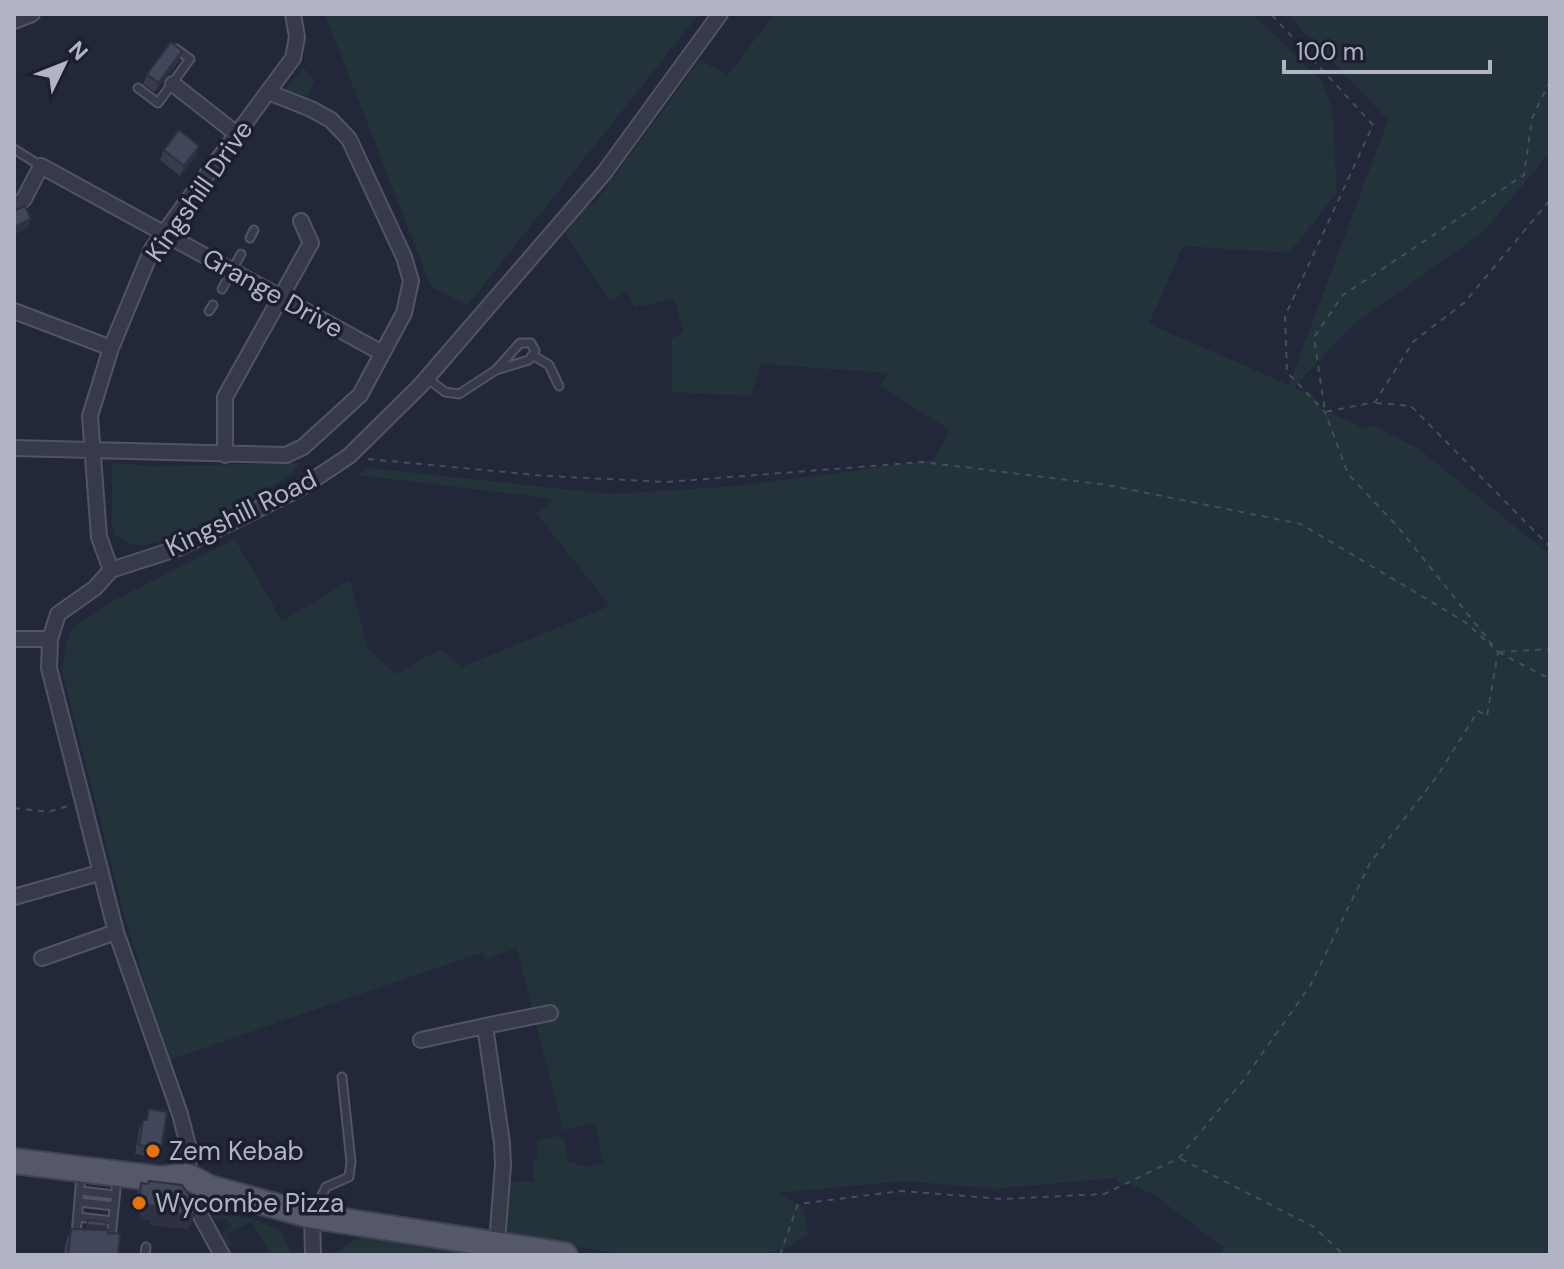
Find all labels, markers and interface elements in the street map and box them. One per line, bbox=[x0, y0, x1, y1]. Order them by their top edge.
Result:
north arrow bbox=[24, 24, 104, 104]
scale bar bbox=[1284, 24, 1490, 74]
text: N bbox=[62, 35, 94, 66]
text: 100 m bbox=[1296, 36, 1364, 67]
street label: Kingshill Drive bbox=[138, 114, 260, 268]
street label: Grange Drive bbox=[197, 240, 349, 346]
street label: Kingshill Road bbox=[160, 462, 322, 564]
place label: Zem Kebab bbox=[169, 1134, 304, 1168]
marker: Zem Kebab bbox=[144, 1142, 162, 1160]
place label: Wycombe Pizza bbox=[155, 1186, 344, 1220]
marker: Wycombe Pizza bbox=[130, 1194, 148, 1212]

